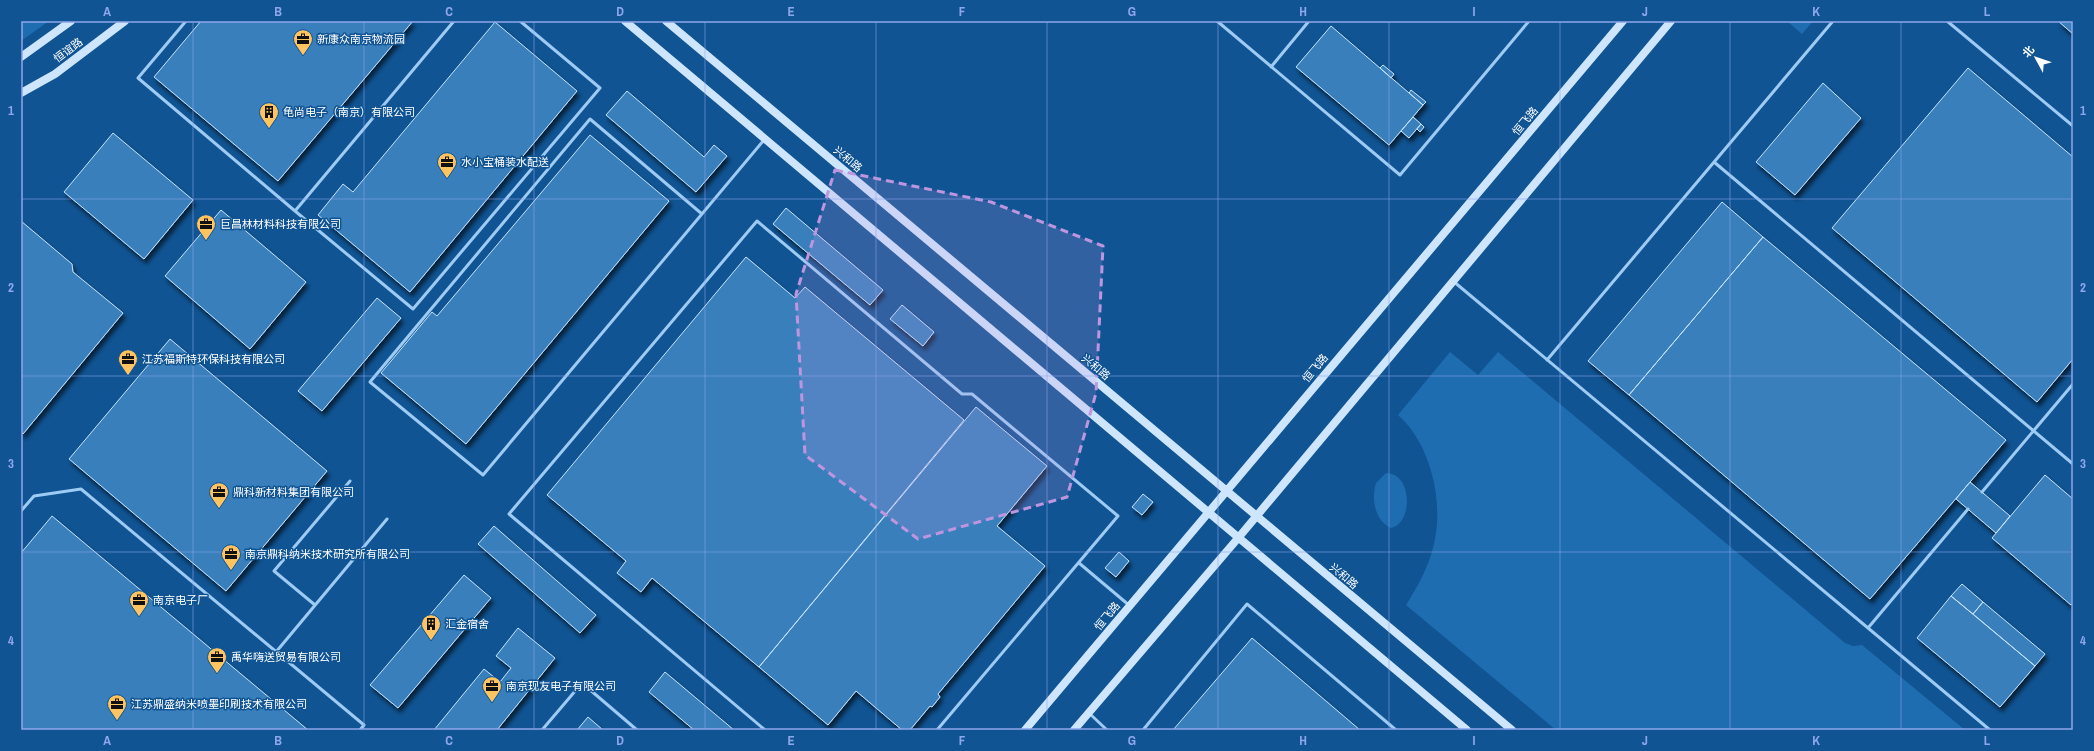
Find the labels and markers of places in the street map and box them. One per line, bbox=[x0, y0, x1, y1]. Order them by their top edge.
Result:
office icon: 新康众南京物流园 bbox=[292, 28, 314, 56]
place label: 新康众南京物流园 bbox=[317, 32, 405, 46]
building icon: 龟尚电子（南京）有限公司 bbox=[258, 101, 280, 129]
place label: 龟尚电子（南京）有限公司 bbox=[283, 105, 415, 119]
office icon: 水小宝桶装水配送 bbox=[436, 151, 458, 179]
place label: 水小宝桶装水配送 bbox=[461, 155, 549, 169]
office icon: 巨昌林材料科技有限公司 bbox=[195, 213, 217, 241]
place label: 巨昌林材料科技有限公司 bbox=[220, 217, 341, 231]
office icon: 江苏福斯特环保科技有限公司 bbox=[117, 348, 139, 376]
place label: 江苏福斯特环保科技有限公司 bbox=[142, 352, 285, 366]
office icon: 鼎科新材料集团有限公司 bbox=[208, 481, 230, 509]
place label: 鼎科新材料集团有限公司 bbox=[233, 485, 354, 499]
office icon: 南京鼎科纳米技术研究所有限公司 bbox=[220, 543, 242, 571]
place label: 南京鼎科纳米技术研究所有限公司 bbox=[245, 547, 410, 561]
office icon: 南京电子厂 bbox=[128, 589, 150, 617]
place label: 南京电子厂 bbox=[153, 593, 208, 607]
building icon: 汇金宿舍 bbox=[420, 613, 442, 641]
place label: 汇金宿舍 bbox=[445, 617, 489, 631]
office icon: 禹华嗨送贸易有限公司 bbox=[206, 646, 228, 674]
place label: 禹华嗨送贸易有限公司 bbox=[231, 650, 341, 664]
office icon: 南京现友电子有限公司 bbox=[481, 675, 503, 703]
place label: 南京现友电子有限公司 bbox=[506, 679, 616, 693]
office icon: 江苏鼎盛纳米喷墨印刷技术有限公司 bbox=[106, 693, 128, 721]
place label: 江苏鼎盛纳米喷墨印刷技术有限公司 bbox=[131, 697, 307, 711]

